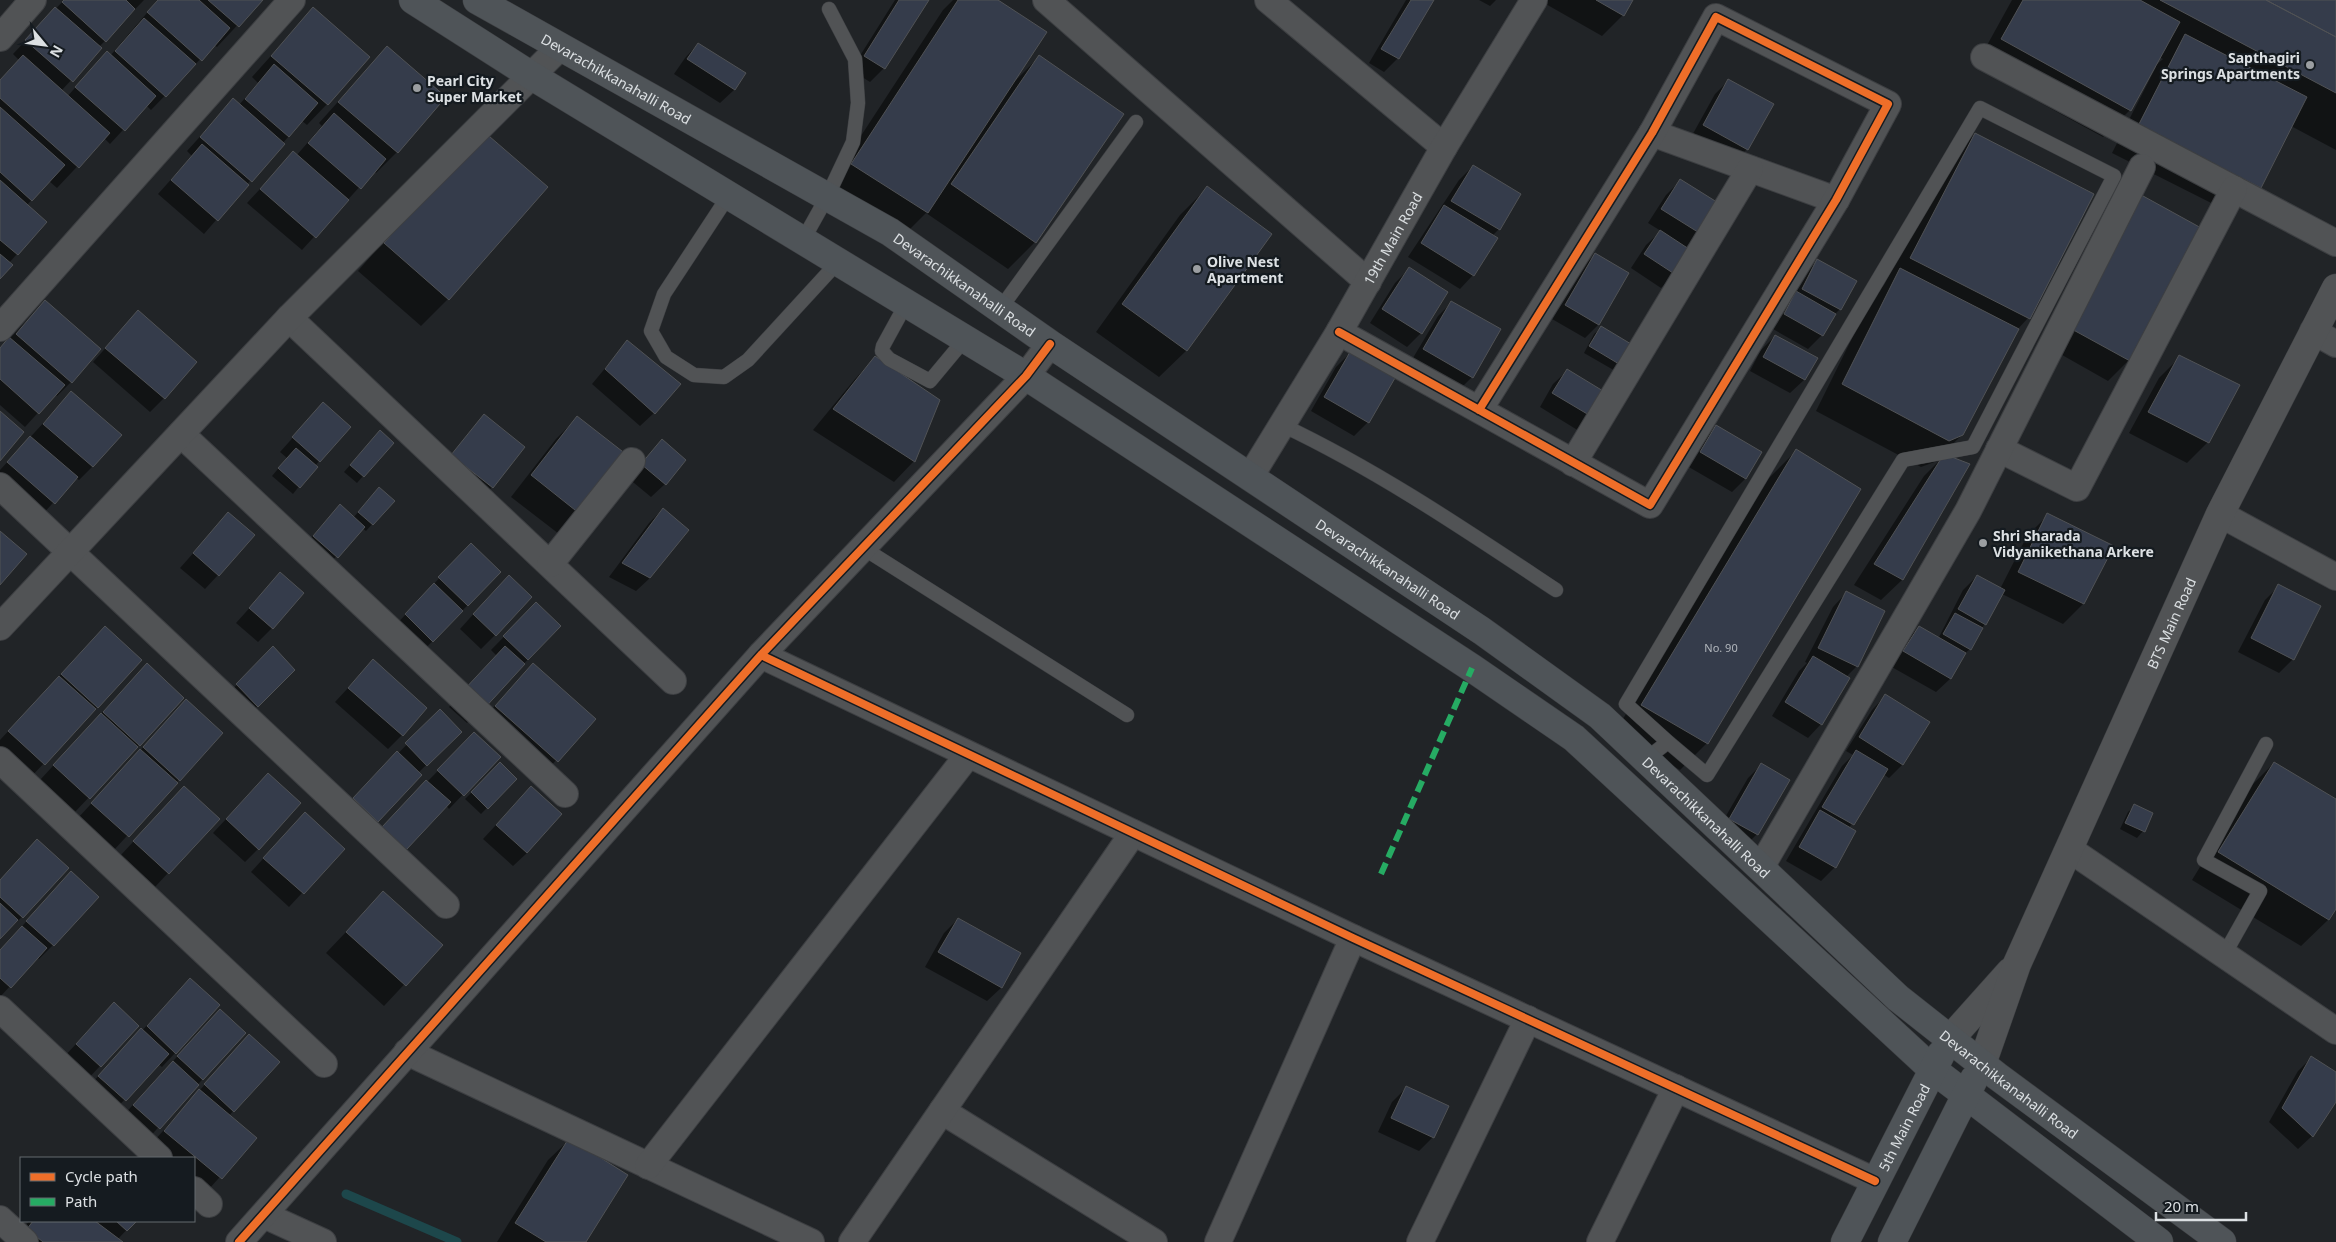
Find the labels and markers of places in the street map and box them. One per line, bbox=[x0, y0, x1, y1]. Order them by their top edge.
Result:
place label: Sapthagiri Springs Apartments bbox=[2161, 48, 2300, 83]
marker: Sapthagiri Springs Apartments bbox=[2304, 59, 2316, 71]
place label: Pearl City Super Market bbox=[427, 71, 522, 106]
marker: Pearl City Super Market bbox=[411, 82, 423, 94]
place label: Olive Nest Apartment bbox=[1207, 252, 1283, 287]
marker: Olive Nest Apartment bbox=[1191, 263, 1203, 275]
place label: Shri Sharada Vidyanikethana Arkere bbox=[1993, 526, 2154, 561]
marker: Shri Sharada Vidyanikethana Arkere bbox=[1977, 537, 1989, 549]

